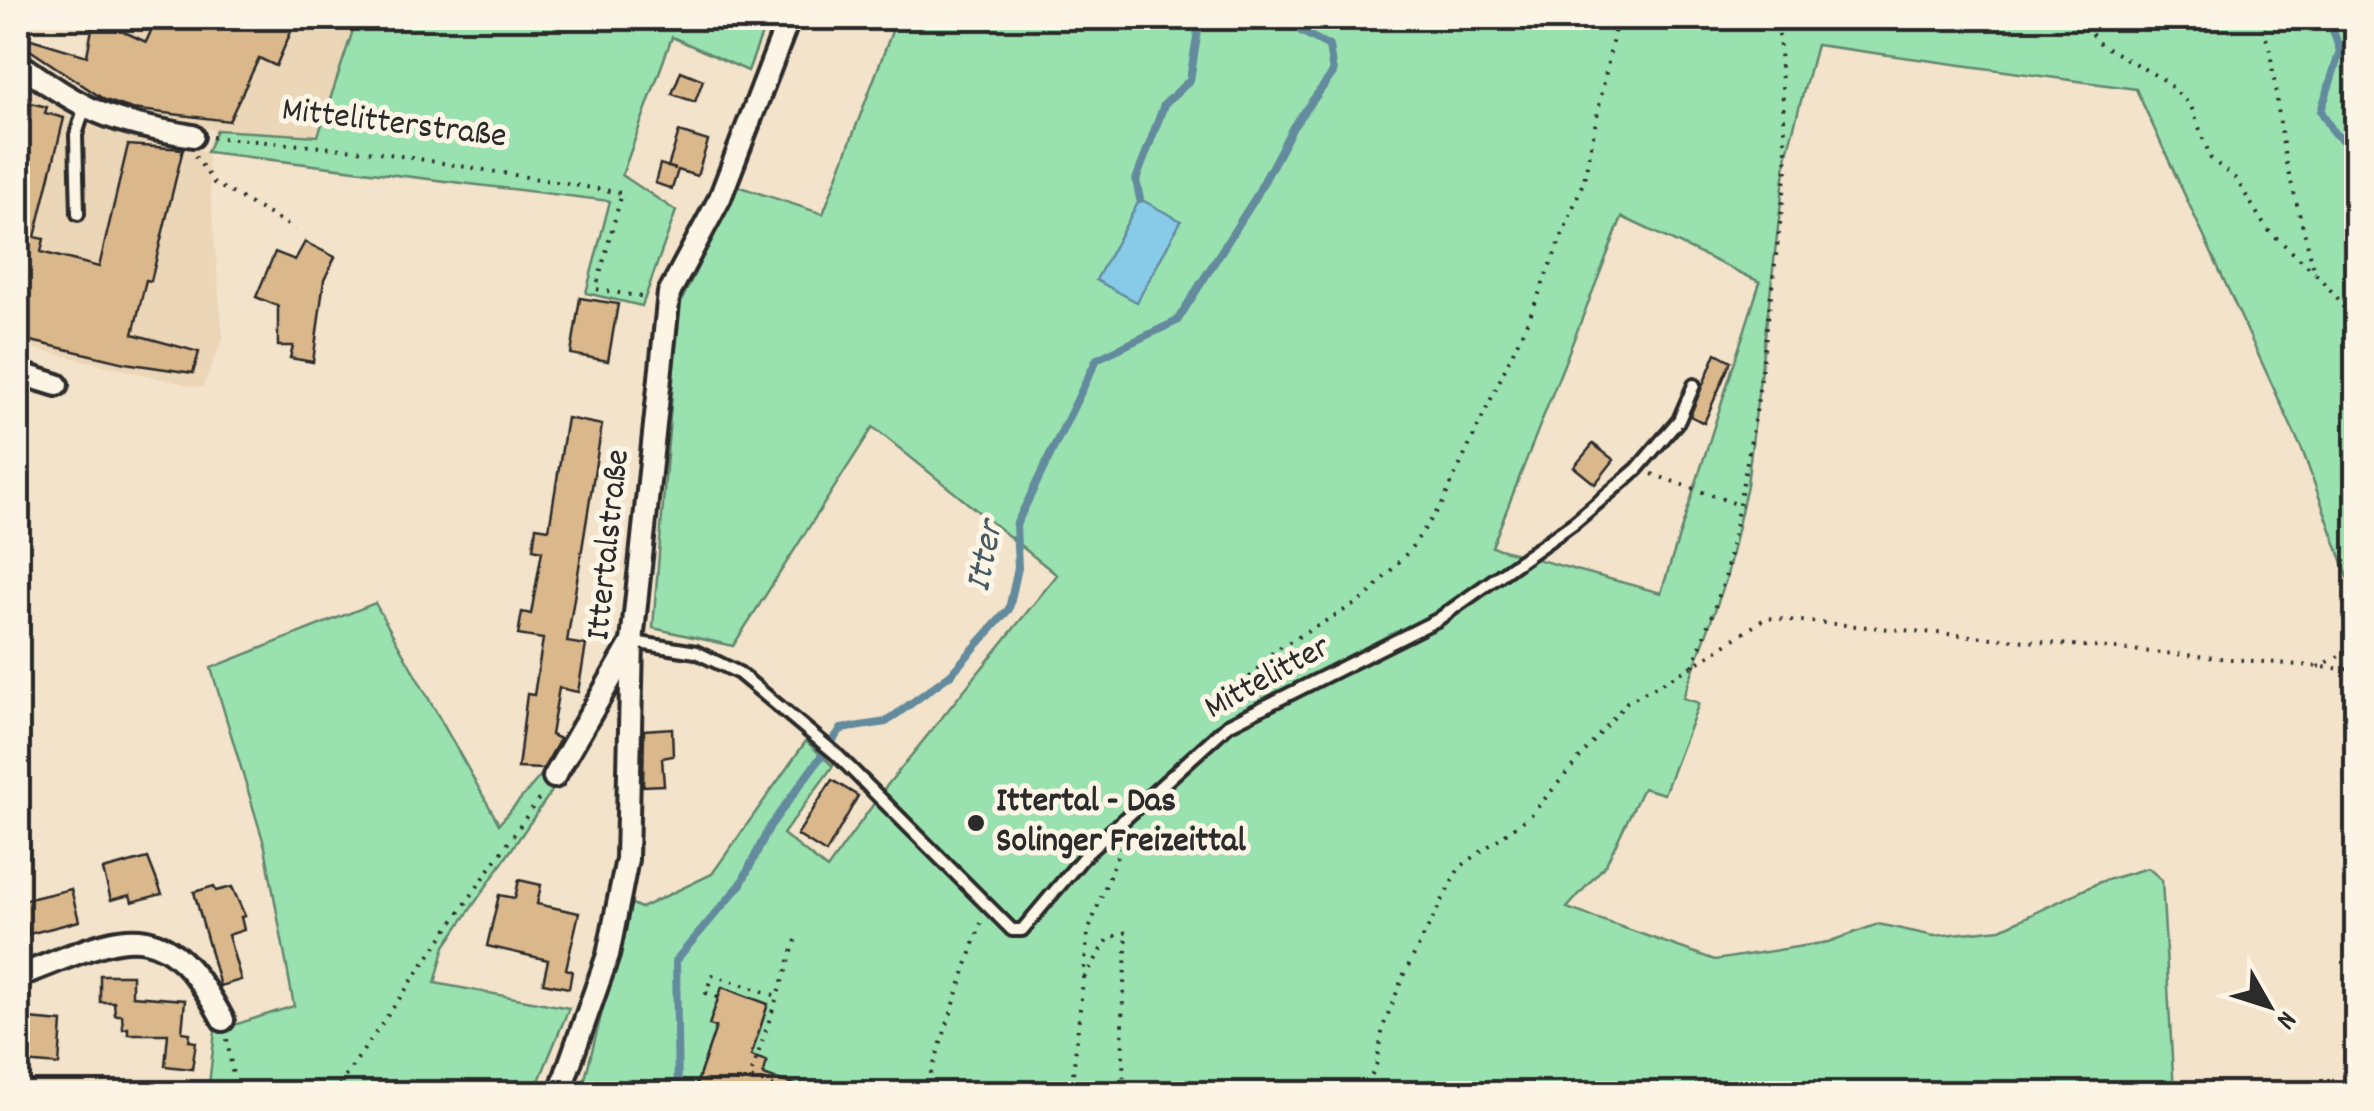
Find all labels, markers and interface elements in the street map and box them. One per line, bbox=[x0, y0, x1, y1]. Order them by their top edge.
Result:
street label: Mittelitterstraße bbox=[279, 86, 509, 164]
street label: Ittertalstraße bbox=[575, 447, 645, 643]
water label: Itter bbox=[953, 513, 1021, 597]
street label: Mittelitter bbox=[1196, 624, 1340, 734]
place label: Ittertal - Das Solinger Freizeittal bbox=[996, 778, 1246, 868]
marker: Ittertal - Das Solinger Freizeittal bbox=[965, 812, 987, 834]
north arrow bbox=[2219, 956, 2319, 1056]
text: N bbox=[2265, 1001, 2304, 1037]

